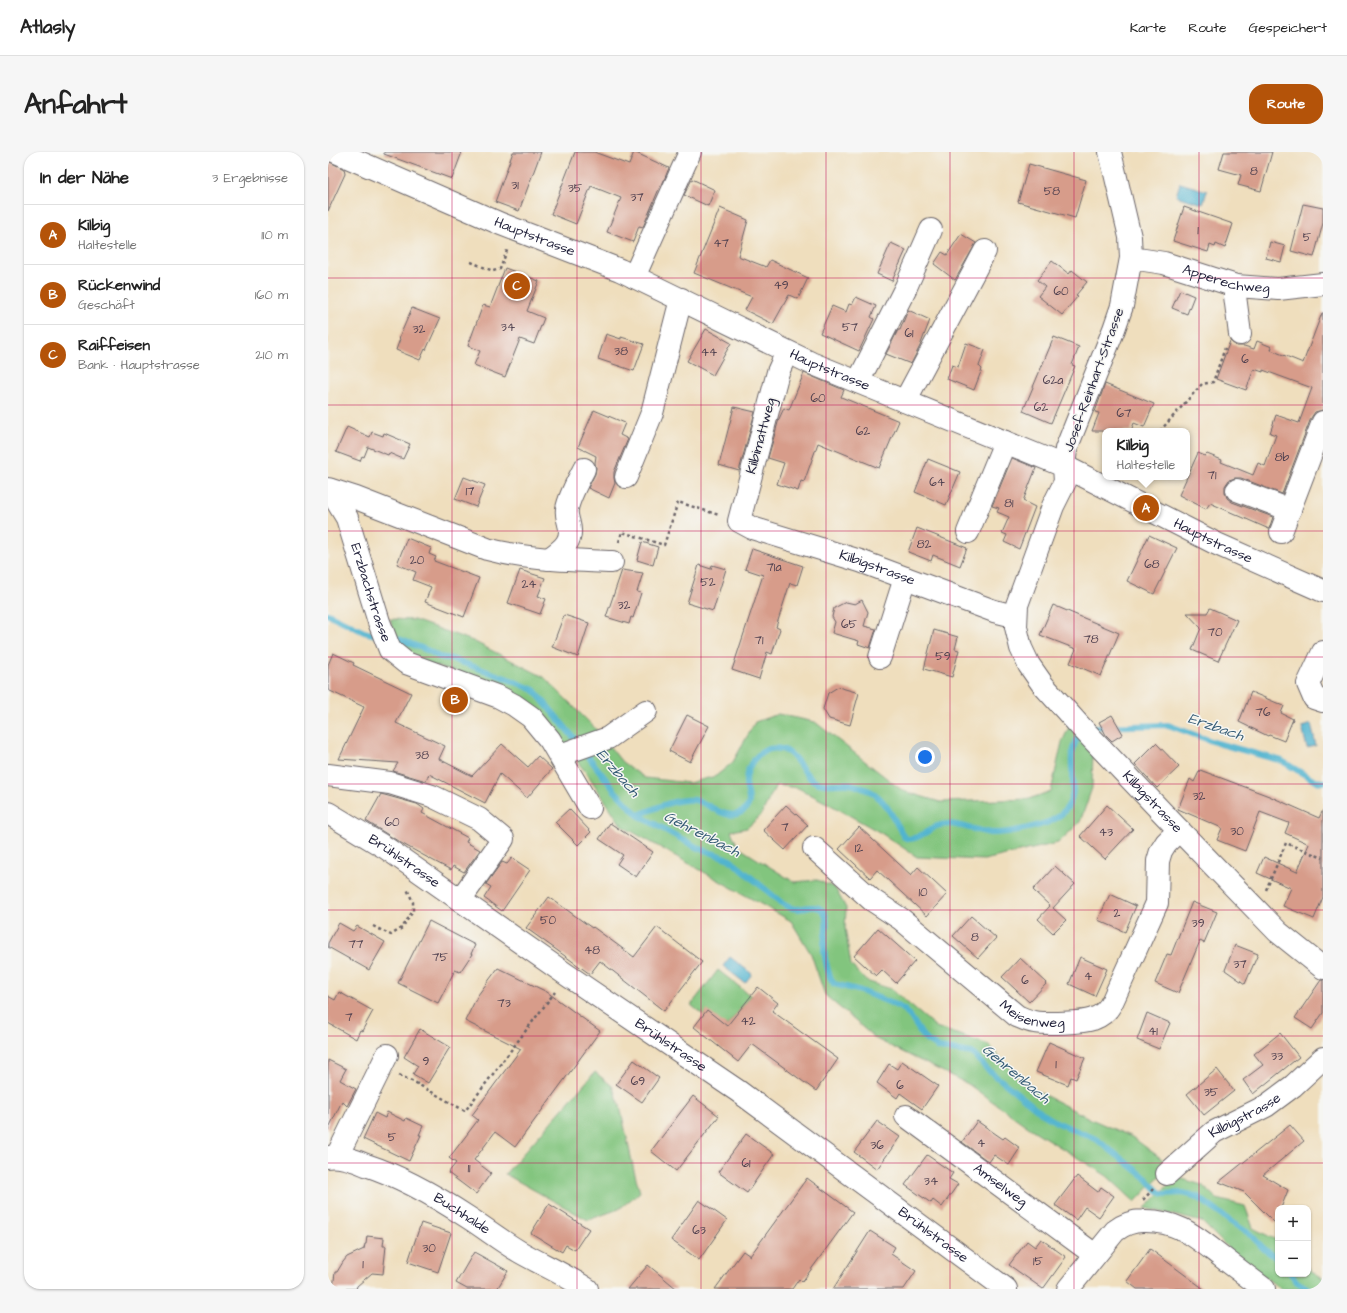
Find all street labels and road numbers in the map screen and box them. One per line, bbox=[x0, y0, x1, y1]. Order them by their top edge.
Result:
street label: Hauptstrasse bbox=[491, 212, 578, 262]
street label: Apperechweg bbox=[1180, 260, 1270, 298]
street label: Josef-Reinhart-Strasse bbox=[1059, 305, 1130, 455]
street label: Hauptstrasse bbox=[786, 344, 873, 396]
street label: Kilbimattweg bbox=[741, 396, 781, 476]
street label: Hauptstrasse bbox=[1170, 513, 1256, 569]
street label: Erzbachstrasse bbox=[345, 541, 396, 646]
street label: Kilbigstrasse bbox=[837, 545, 918, 591]
street label: Kilbigstrasse bbox=[1118, 766, 1187, 838]
street label: Brühlstrasse bbox=[364, 829, 444, 893]
street label: Meisenweg bbox=[995, 995, 1065, 1033]
street label: Brühlstrasse bbox=[631, 1014, 711, 1077]
street label: Kilbigstrasse bbox=[1204, 1088, 1286, 1143]
street label: Amselweg bbox=[969, 1159, 1031, 1212]
street label: Buchhalde bbox=[430, 1188, 494, 1240]
street label: Brühlstrasse bbox=[894, 1202, 973, 1268]

